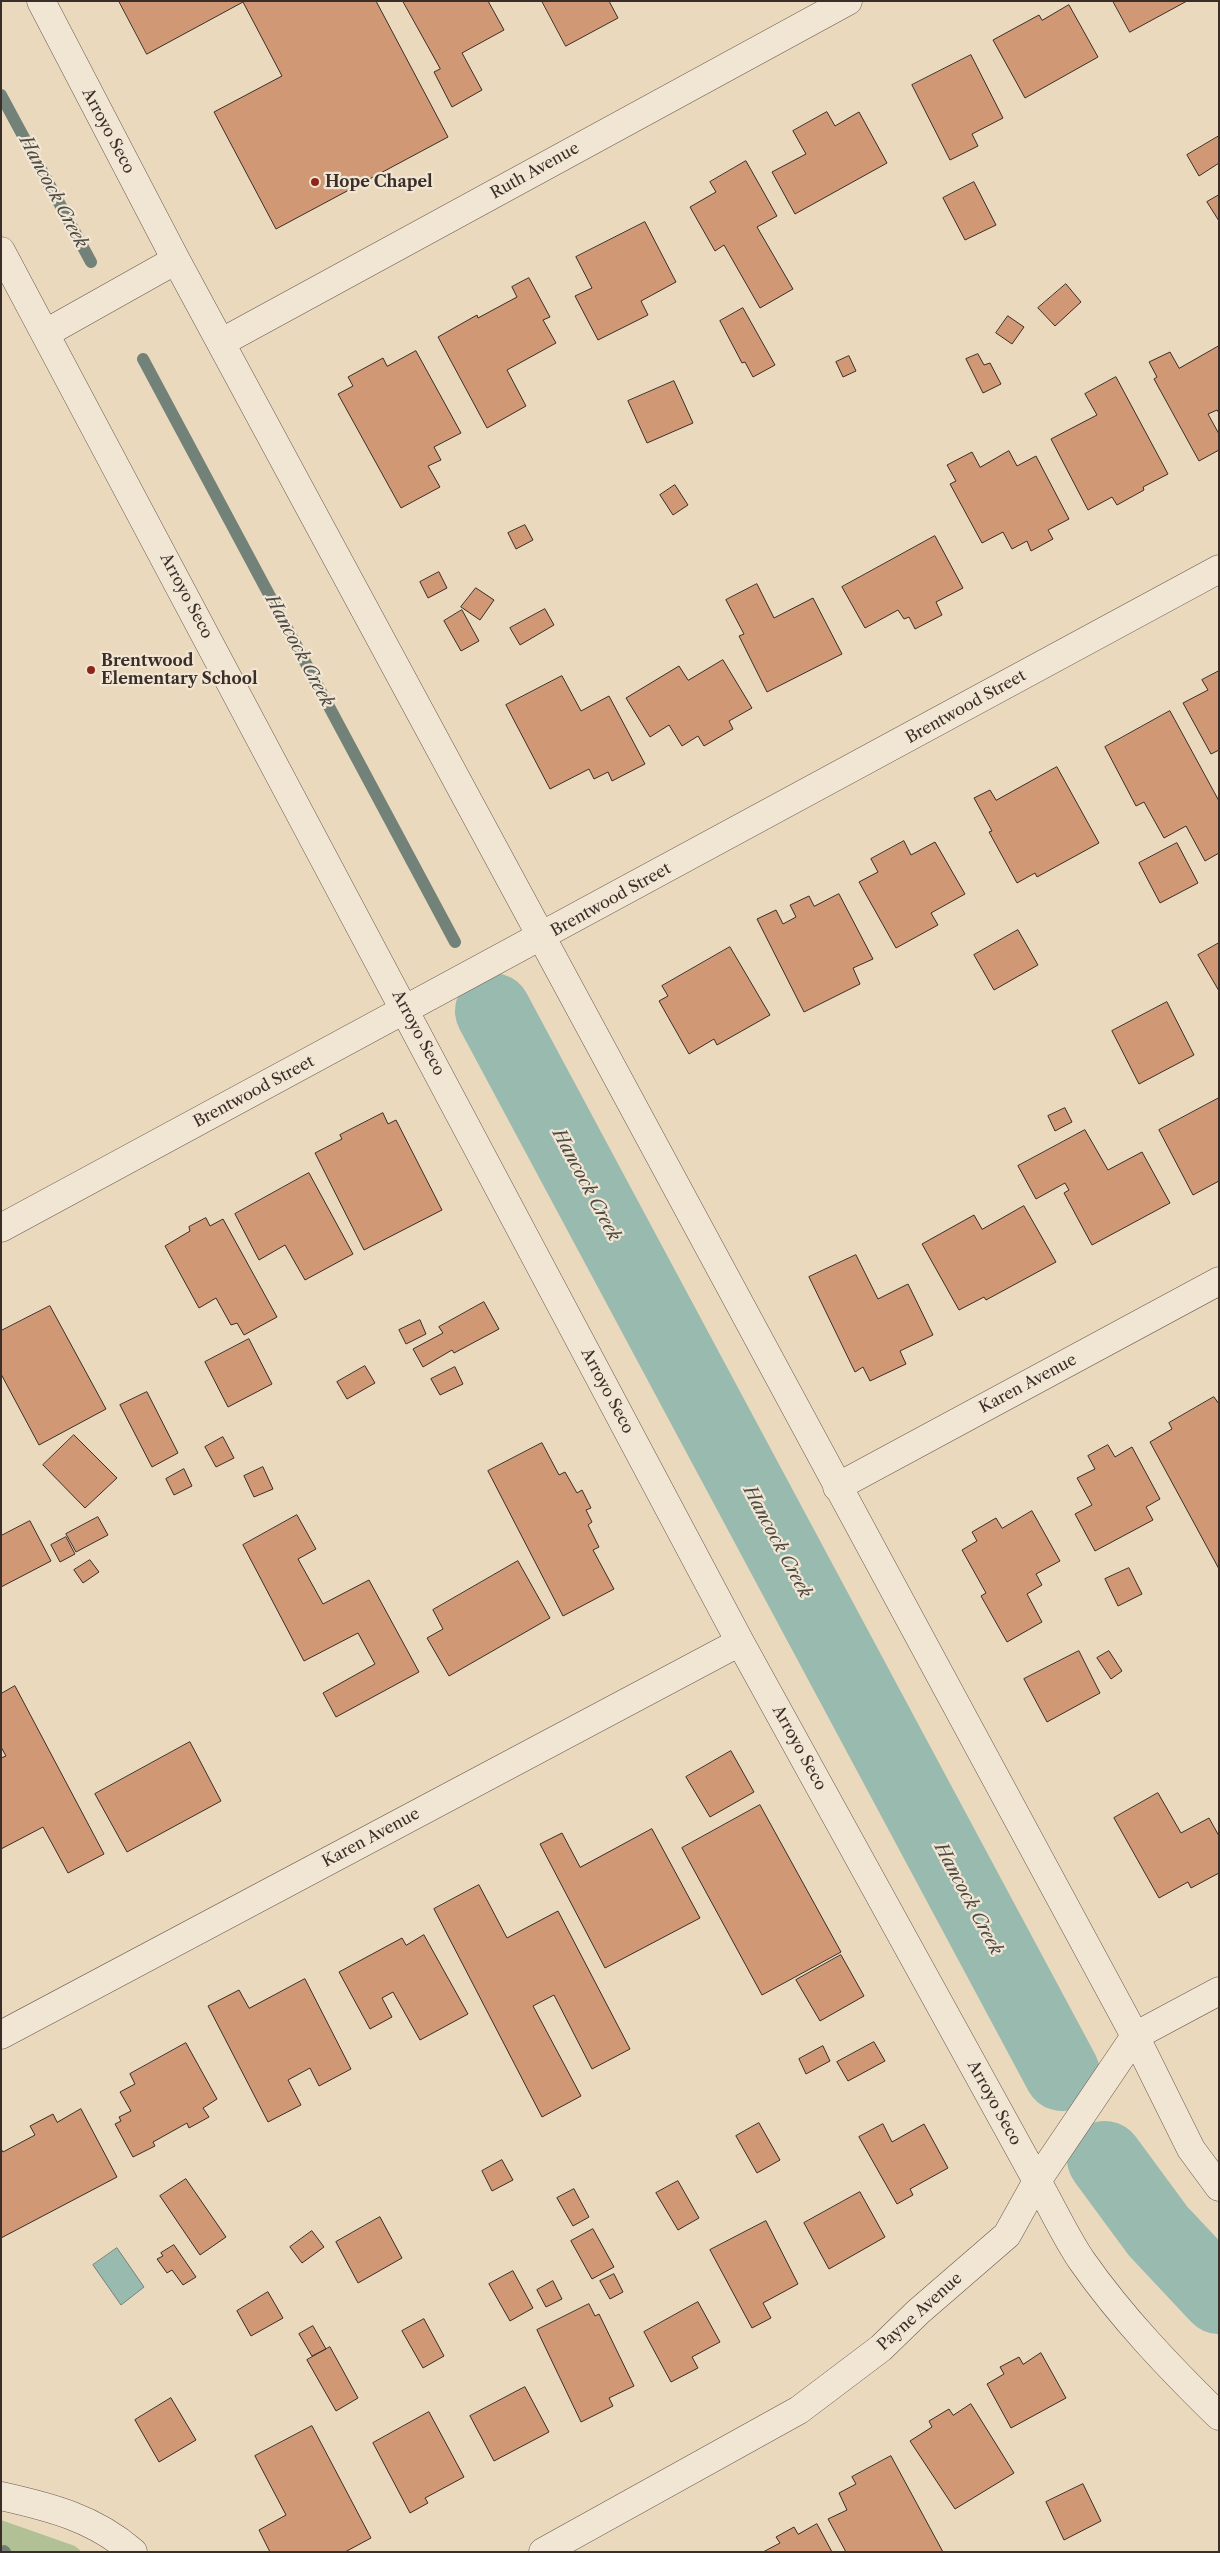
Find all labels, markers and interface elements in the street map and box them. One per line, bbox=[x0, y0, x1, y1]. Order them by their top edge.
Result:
street label: Arroyo Seco bbox=[78, 85, 138, 177]
water label: Hancock Creek bbox=[14, 132, 92, 252]
street label: Ruth Avenue bbox=[487, 139, 583, 203]
place label: Hope Chapel bbox=[325, 172, 433, 192]
marker: Hope Chapel bbox=[309, 176, 321, 188]
street label: Arroyo Seco bbox=[156, 550, 216, 642]
water label: Hancock Creek bbox=[260, 591, 338, 711]
place label: Brentwood Elementary School bbox=[101, 651, 258, 689]
marker: Brentwood Elementary School bbox=[85, 664, 97, 676]
street label: Brentwood Street bbox=[903, 666, 1029, 748]
street label: Brentwood Street bbox=[548, 859, 674, 941]
street label: Arroyo Seco bbox=[388, 987, 448, 1079]
street label: Brentwood Street bbox=[190, 1052, 318, 1132]
water label: Hancock Creek bbox=[547, 1125, 625, 1245]
street label: Arroyo Seco bbox=[577, 1345, 637, 1437]
street label: Karen Avenue bbox=[976, 1350, 1080, 1418]
water label: Hancock Creek bbox=[738, 1482, 816, 1602]
street label: Arroyo Seco bbox=[768, 1702, 830, 1794]
street label: Karen Avenue bbox=[319, 1804, 423, 1872]
water label: Hancock Creek bbox=[929, 1839, 1007, 1959]
street label: Arroyo Seco bbox=[963, 2057, 1025, 2149]
street label: Payne Avenue bbox=[874, 2269, 966, 2355]

